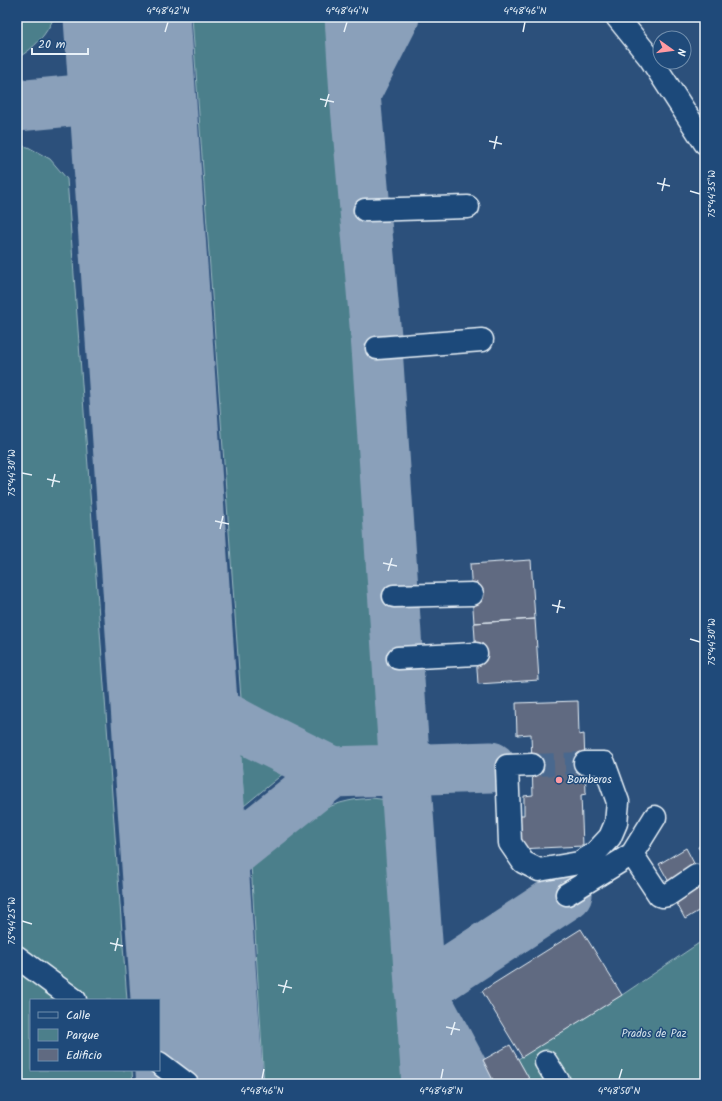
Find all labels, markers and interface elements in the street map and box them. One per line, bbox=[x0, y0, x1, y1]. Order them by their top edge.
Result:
text: 4°48'42"N bbox=[146, 3, 190, 19]
text: 4°48'44"N bbox=[326, 3, 369, 19]
text: 4°48'46"N bbox=[503, 3, 547, 19]
scale bar bbox=[32, 30, 88, 56]
north arrow bbox=[652, 30, 692, 70]
text: 20 m bbox=[38, 35, 66, 54]
text: N bbox=[671, 47, 690, 58]
text: 75°44'35"W bbox=[704, 170, 720, 218]
text: 75°44'30"W bbox=[4, 449, 20, 497]
text: 75°44'30"W bbox=[704, 618, 720, 666]
place label: Bomberos bbox=[567, 771, 612, 789]
marker: Bomberos bbox=[554, 775, 564, 785]
text: 75°44'25"W bbox=[4, 897, 20, 945]
legend bbox=[30, 999, 160, 1071]
text: Calle bbox=[66, 1006, 91, 1025]
park label: Prados de Paz bbox=[621, 1025, 687, 1043]
text: Parque bbox=[66, 1026, 100, 1045]
text: Edificio bbox=[66, 1046, 102, 1065]
text: 4°48'46"N bbox=[240, 1083, 284, 1099]
text: 4°48'48"N bbox=[419, 1083, 463, 1099]
text: 4°48'50"N bbox=[598, 1083, 640, 1099]

